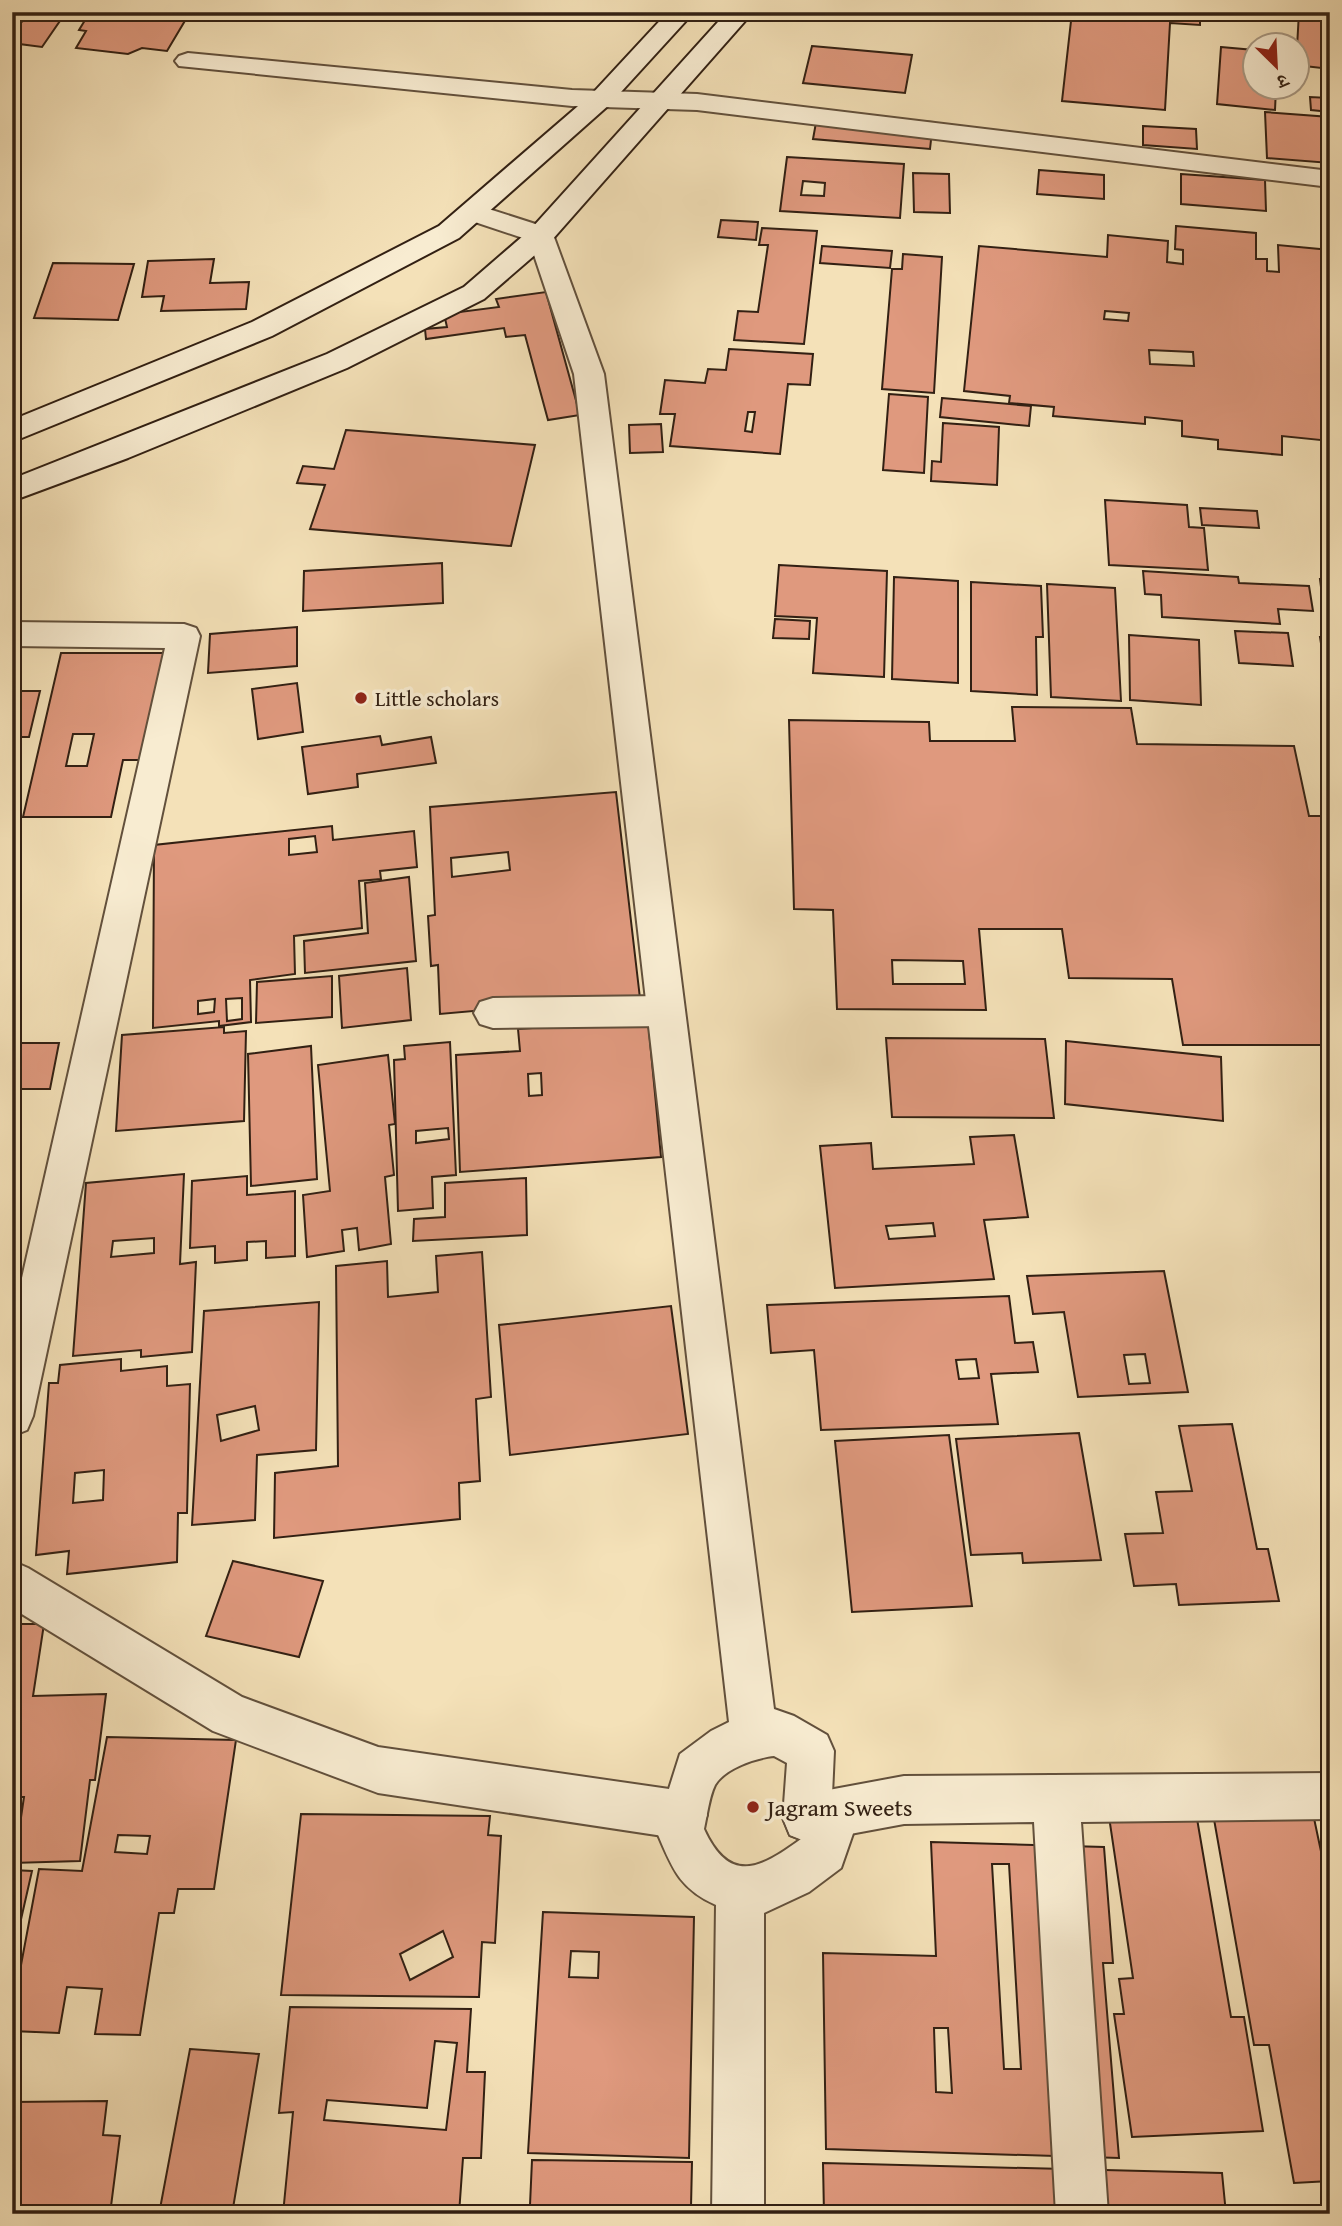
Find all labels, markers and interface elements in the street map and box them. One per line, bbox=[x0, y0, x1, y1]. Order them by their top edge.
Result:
north arrow bbox=[1240, 32, 1310, 102]
text: उ bbox=[1272, 66, 1295, 97]
place label: Little scholars bbox=[375, 683, 499, 714]
marker: Little scholars bbox=[353, 690, 369, 706]
place label: Jagram Sweets bbox=[764, 1790, 913, 1825]
marker: Jagram Sweets bbox=[745, 1799, 761, 1815]

